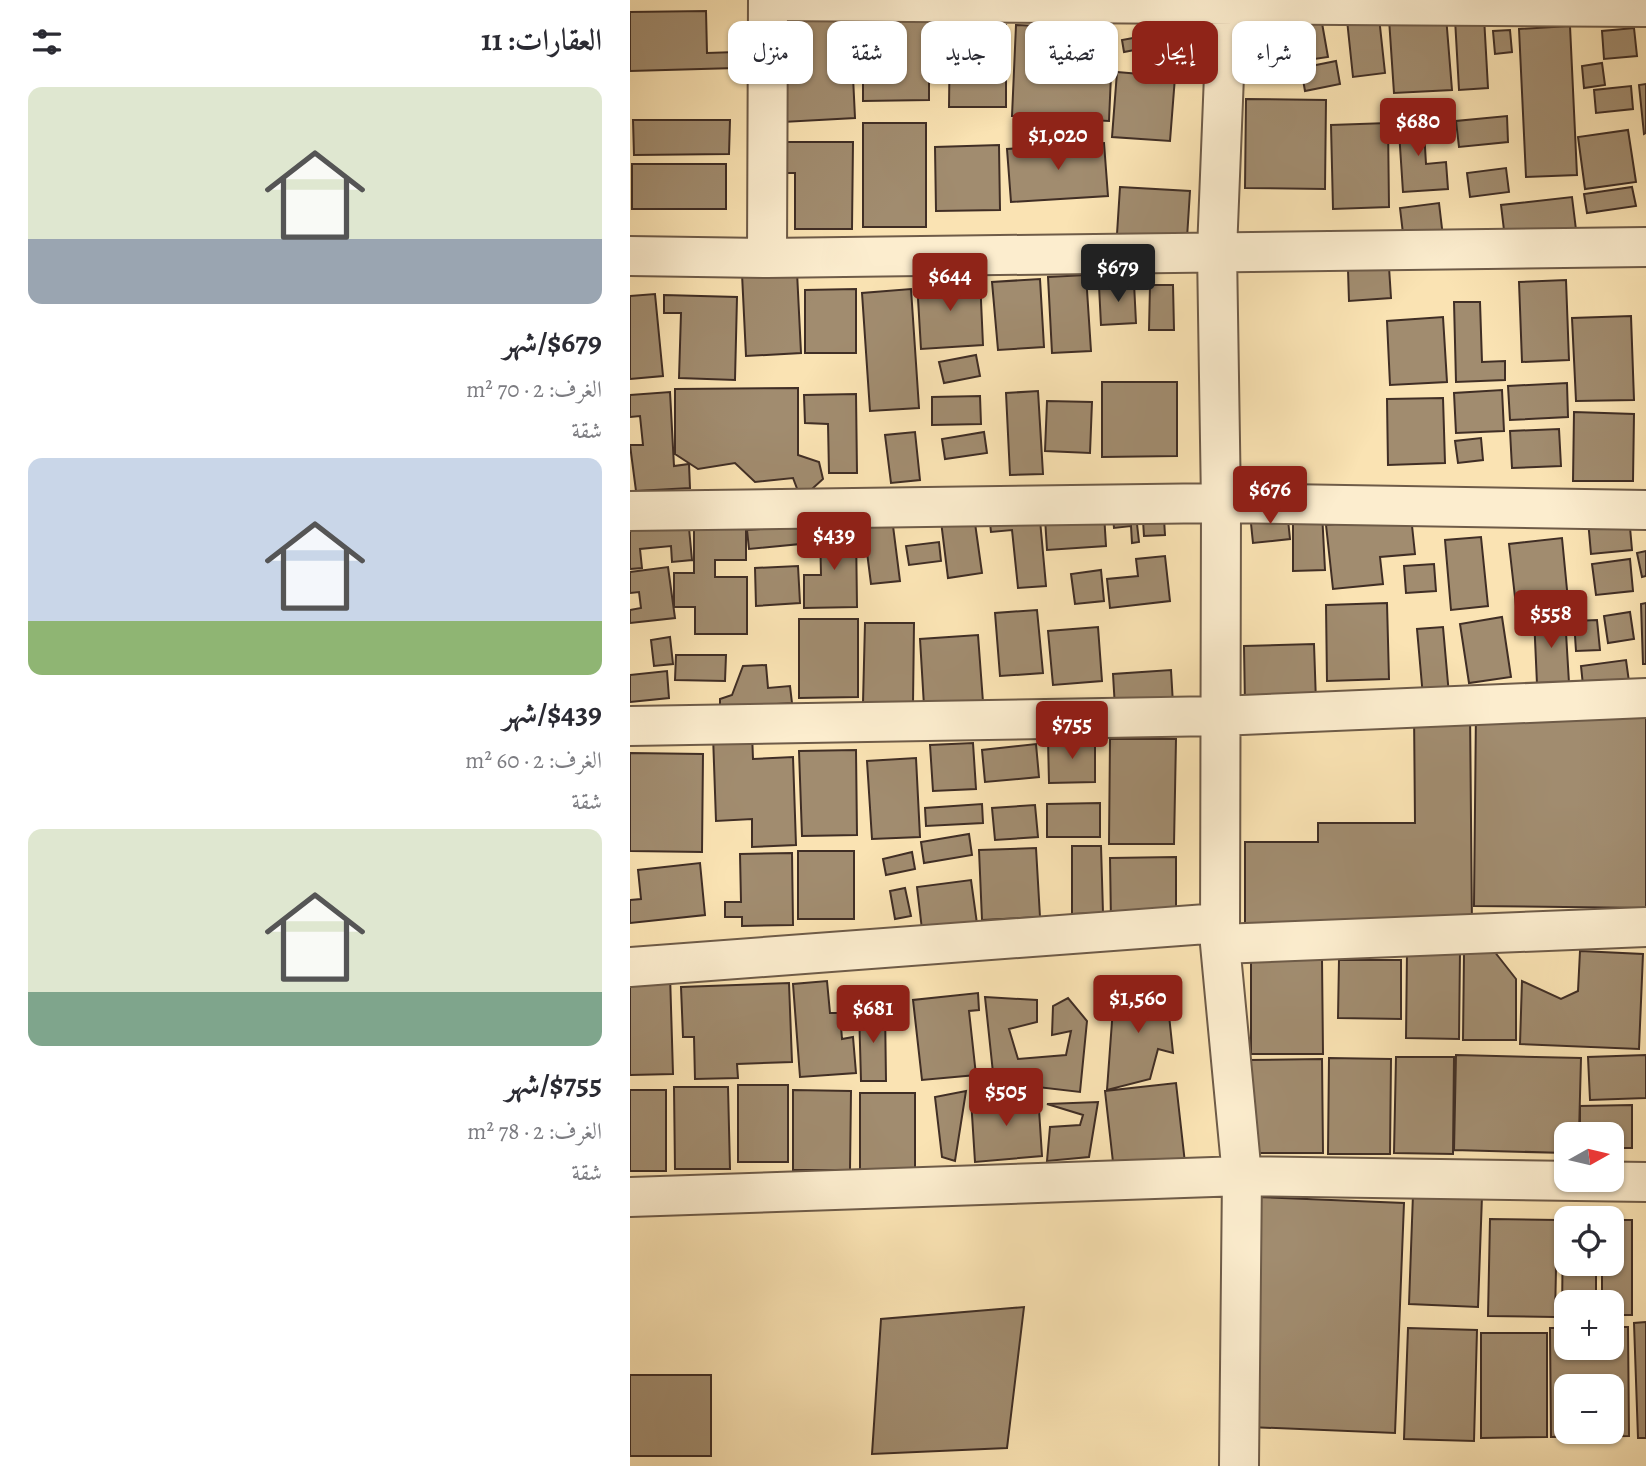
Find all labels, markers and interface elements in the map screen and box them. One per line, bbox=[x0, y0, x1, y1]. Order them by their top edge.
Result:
text: العقارات: 11 bbox=[481, 20, 602, 60]
chip: منزل bbox=[728, 21, 813, 84]
chip: شقة bbox=[827, 21, 907, 84]
chip: جديد bbox=[921, 21, 1011, 84]
chip: تصفية bbox=[1025, 21, 1118, 84]
chip: إيجار bbox=[1132, 21, 1218, 84]
chip: شراء bbox=[1232, 21, 1316, 84]
icon: filters bbox=[28, 23, 66, 61]
pin: $680 bbox=[1377, 99, 1459, 158]
text: $680 bbox=[1396, 105, 1440, 136]
pin: $1,020 bbox=[1001, 113, 1115, 172]
text: $1,020 bbox=[1028, 119, 1088, 150]
icon: home bbox=[252, 132, 378, 258]
pin: $679 bbox=[1077, 244, 1159, 304]
text: $679 bbox=[1097, 251, 1139, 282]
pin: $644 bbox=[909, 254, 991, 313]
text: $644 bbox=[928, 260, 972, 291]
text: $679/شهر bbox=[503, 322, 602, 362]
text: الغرف: 2 · 70 m² bbox=[466, 374, 602, 405]
text: شقة bbox=[572, 415, 602, 446]
pin: $676 bbox=[1229, 466, 1311, 526]
text: $676 bbox=[1249, 473, 1291, 504]
icon: home bbox=[252, 503, 378, 629]
pin: $439 bbox=[793, 512, 875, 572]
text: $439 bbox=[813, 519, 855, 550]
pin: $558 bbox=[1510, 590, 1592, 650]
text: $558 bbox=[1530, 597, 1572, 628]
text: $439/شهر bbox=[503, 693, 602, 733]
pin: $755 bbox=[1031, 702, 1113, 761]
text: $755 bbox=[1052, 708, 1092, 739]
text: الغرف: 2 · 60 m² bbox=[465, 745, 602, 776]
text: شقة bbox=[572, 786, 602, 817]
icon: home bbox=[252, 874, 378, 1000]
pin: $1,560 bbox=[1081, 976, 1195, 1035]
text: $1,560 bbox=[1109, 982, 1167, 1013]
pin: $681 bbox=[832, 986, 914, 1045]
text: $681 bbox=[853, 992, 893, 1023]
text: $755/شهر bbox=[505, 1064, 602, 1104]
pin: $505 bbox=[965, 1068, 1047, 1128]
text: $505 bbox=[985, 1075, 1027, 1106]
text: الغرف: 2 · 78 m² bbox=[467, 1116, 602, 1147]
north arrow bbox=[1554, 1122, 1624, 1192]
map controls bbox=[1554, 1122, 1624, 1444]
text: شقة bbox=[572, 1157, 602, 1188]
button: locate bbox=[1554, 1206, 1624, 1276]
button: + bbox=[1554, 1290, 1624, 1360]
button: − bbox=[1554, 1374, 1624, 1444]

